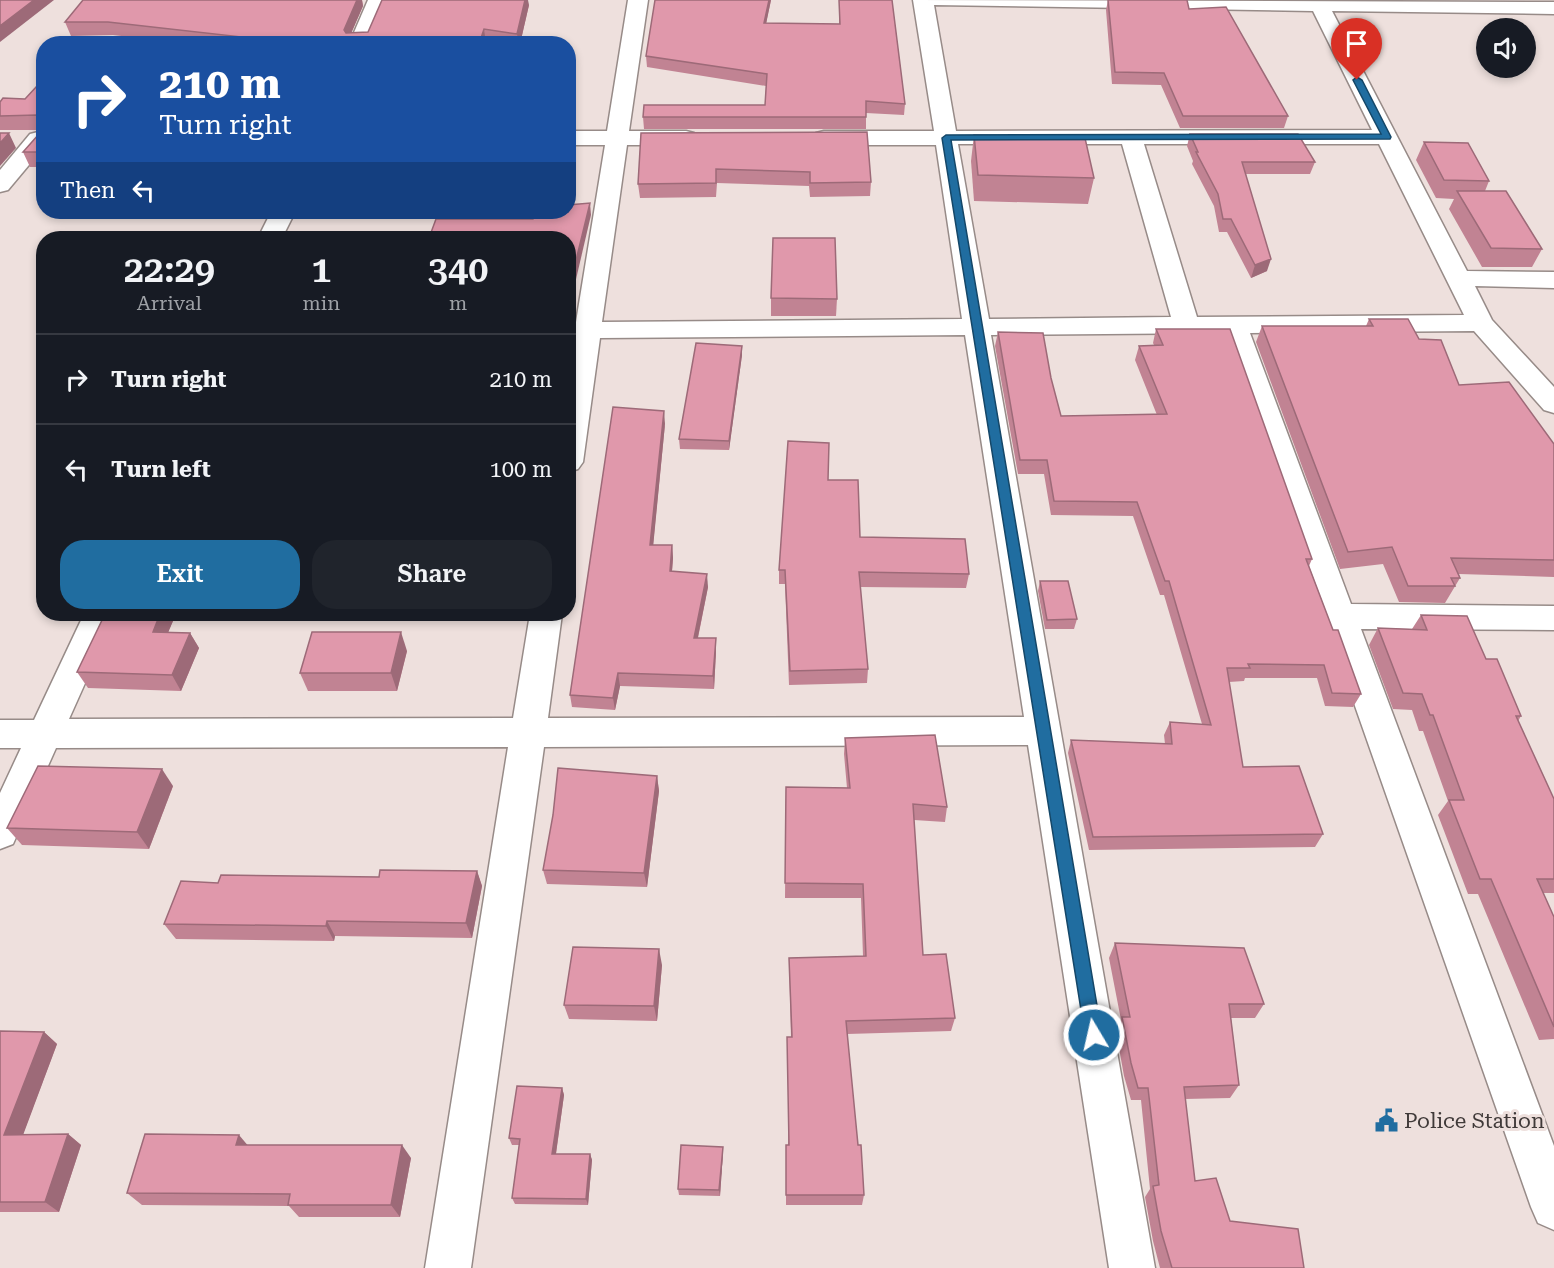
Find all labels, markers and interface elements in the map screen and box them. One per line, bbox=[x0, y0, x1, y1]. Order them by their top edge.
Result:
pin bbox=[1331, 18, 1382, 80]
map controls bbox=[1476, 18, 1536, 78]
button: sound bbox=[1476, 18, 1536, 78]
icon: arrive bbox=[1340, 27, 1373, 60]
text: 210 m bbox=[159, 59, 281, 108]
icon: right bbox=[60, 60, 138, 138]
text: Turn right bbox=[159, 109, 292, 141]
icon: left bbox=[127, 174, 160, 207]
text: Then bbox=[60, 178, 115, 203]
text: 22:29 bbox=[124, 249, 215, 291]
text: 1 bbox=[311, 249, 331, 291]
text: 340 bbox=[428, 249, 488, 291]
text: Arrival bbox=[137, 291, 202, 315]
text: min bbox=[303, 291, 340, 315]
text: m bbox=[449, 291, 467, 315]
icon: right bbox=[60, 363, 93, 396]
text: Turn right bbox=[111, 367, 226, 392]
text: 210 m bbox=[489, 367, 552, 392]
icon: left bbox=[60, 453, 93, 486]
text: Turn left bbox=[111, 457, 211, 482]
text: 100 m bbox=[489, 457, 552, 482]
button: Exit bbox=[60, 540, 300, 609]
button: Share bbox=[312, 540, 552, 609]
position arrow bbox=[1062, 1003, 1126, 1067]
public building icon: Police Station bbox=[1373, 1108, 1399, 1134]
place label: Police Station bbox=[1404, 1109, 1545, 1133]

